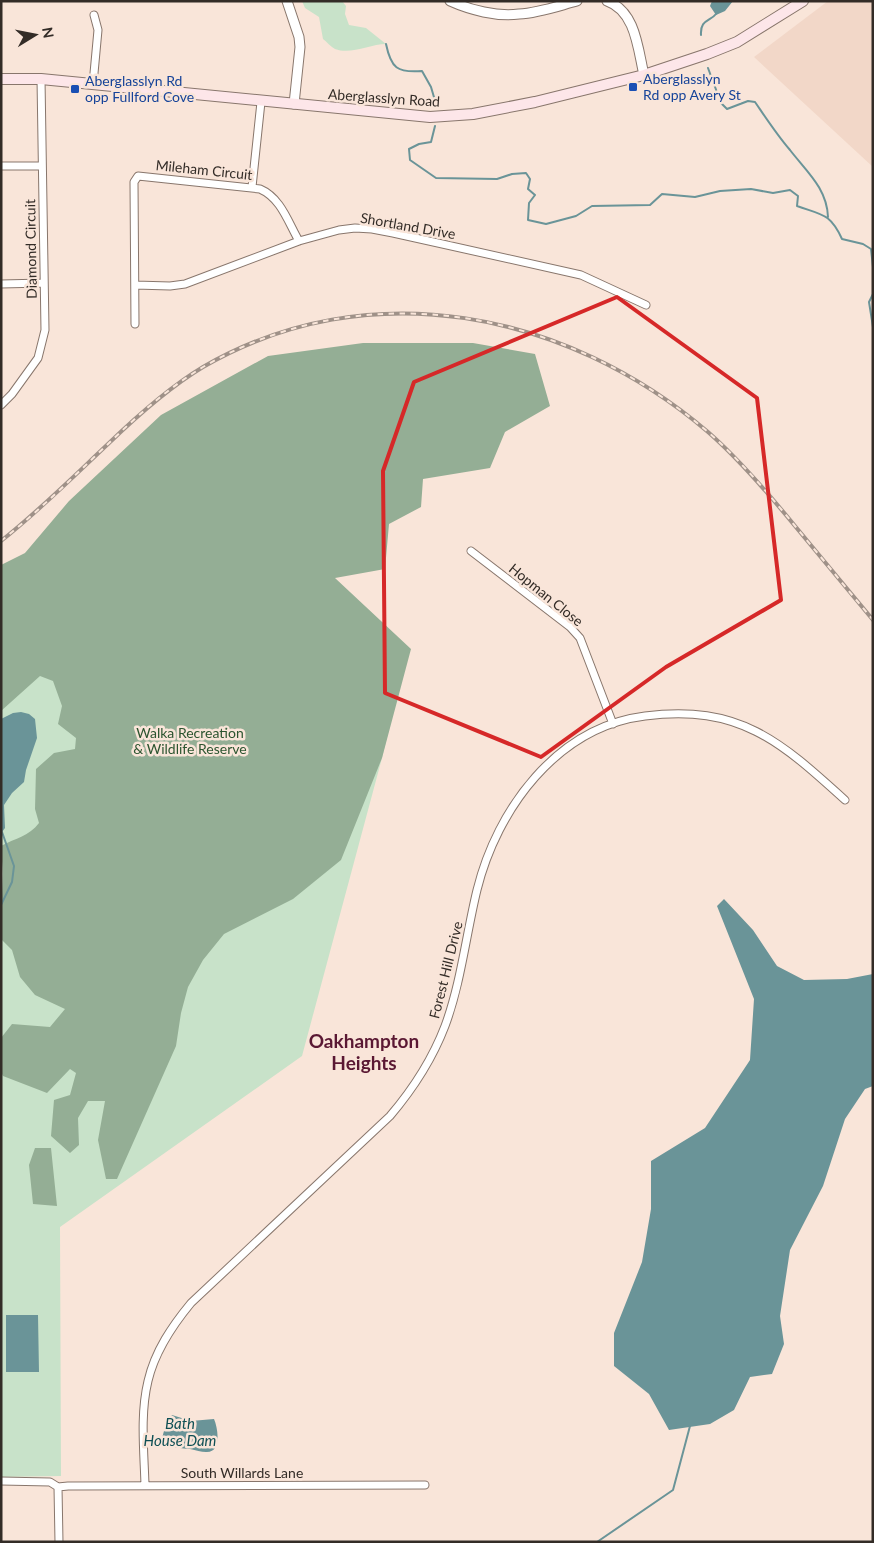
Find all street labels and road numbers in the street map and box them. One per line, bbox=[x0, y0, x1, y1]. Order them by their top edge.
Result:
street label: Aberglasslyn Road bbox=[327, 85, 441, 110]
street label: Mileham Circuit bbox=[155, 156, 253, 183]
street label: Diamond Circuit bbox=[21, 199, 40, 299]
street label: Shortland Drive bbox=[359, 209, 457, 242]
street label: Hopman Close bbox=[506, 560, 587, 630]
street label: Forest Hill Drive bbox=[425, 919, 466, 1020]
street label: South Willards Lane bbox=[181, 1464, 303, 1481]

